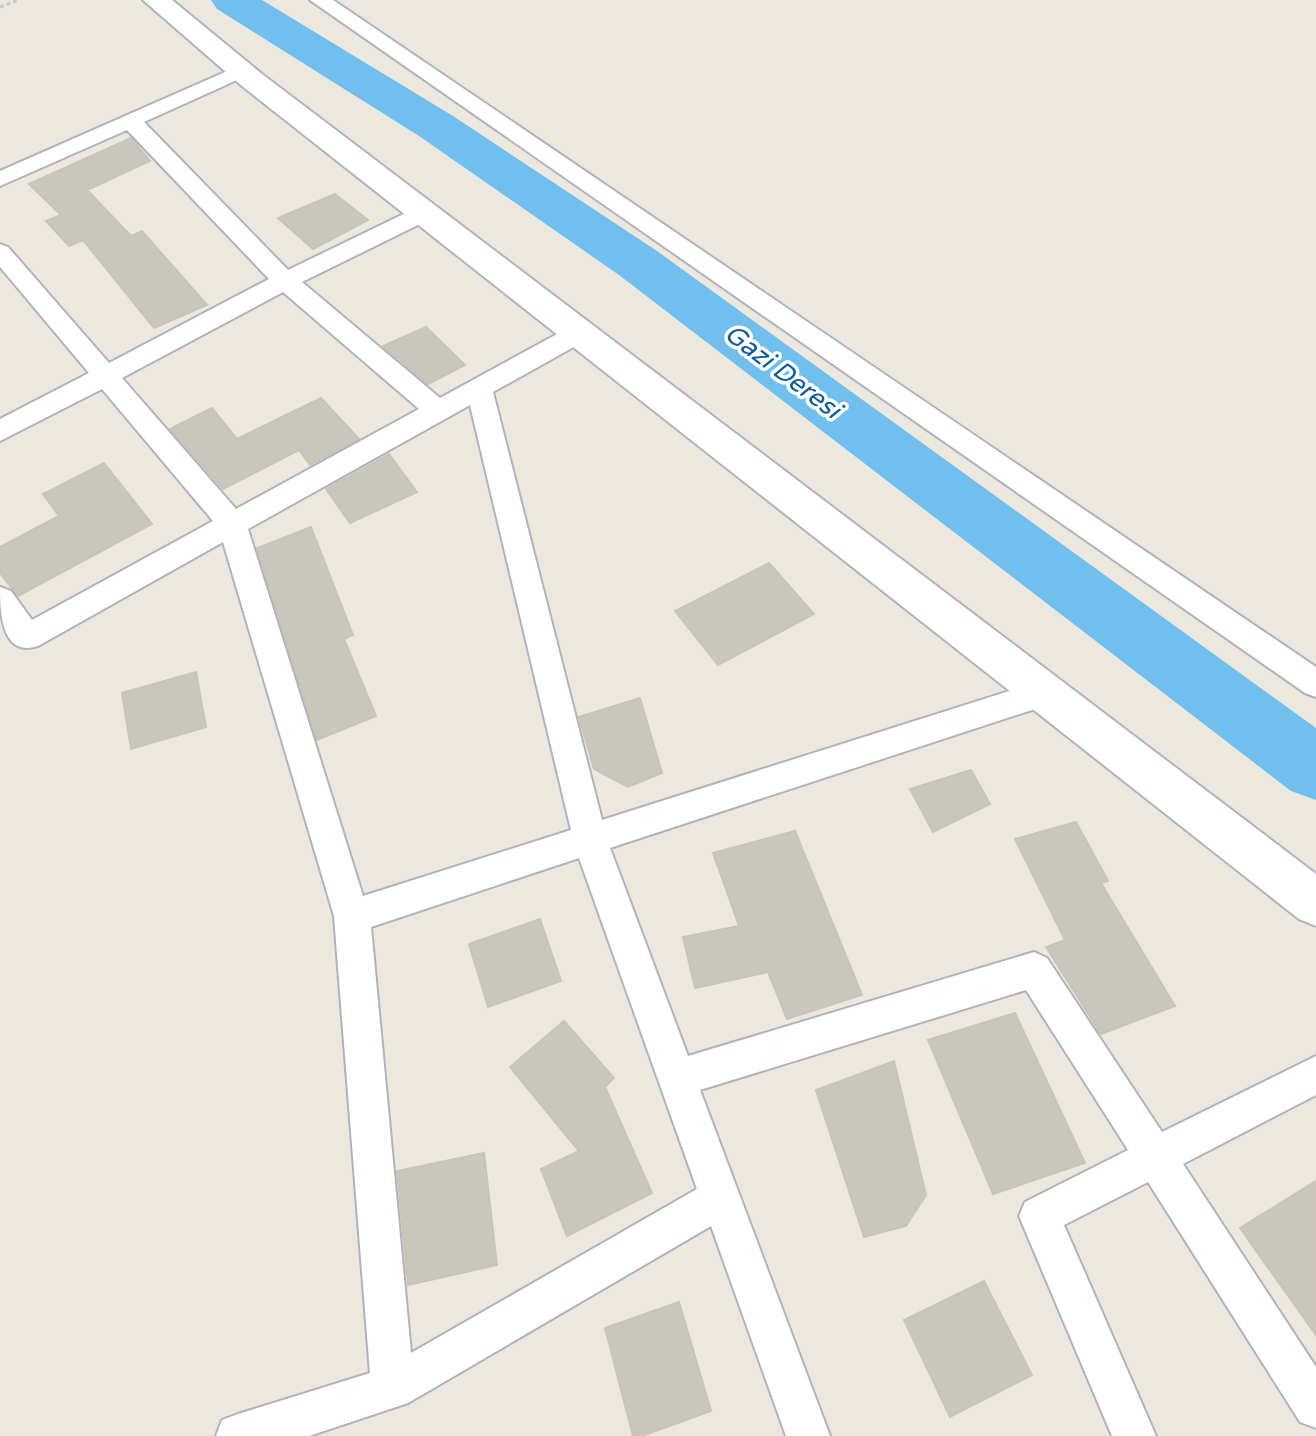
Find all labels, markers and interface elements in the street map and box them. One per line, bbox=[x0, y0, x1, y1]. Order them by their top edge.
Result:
water label: Gazi Deresi bbox=[718, 318, 850, 427]

